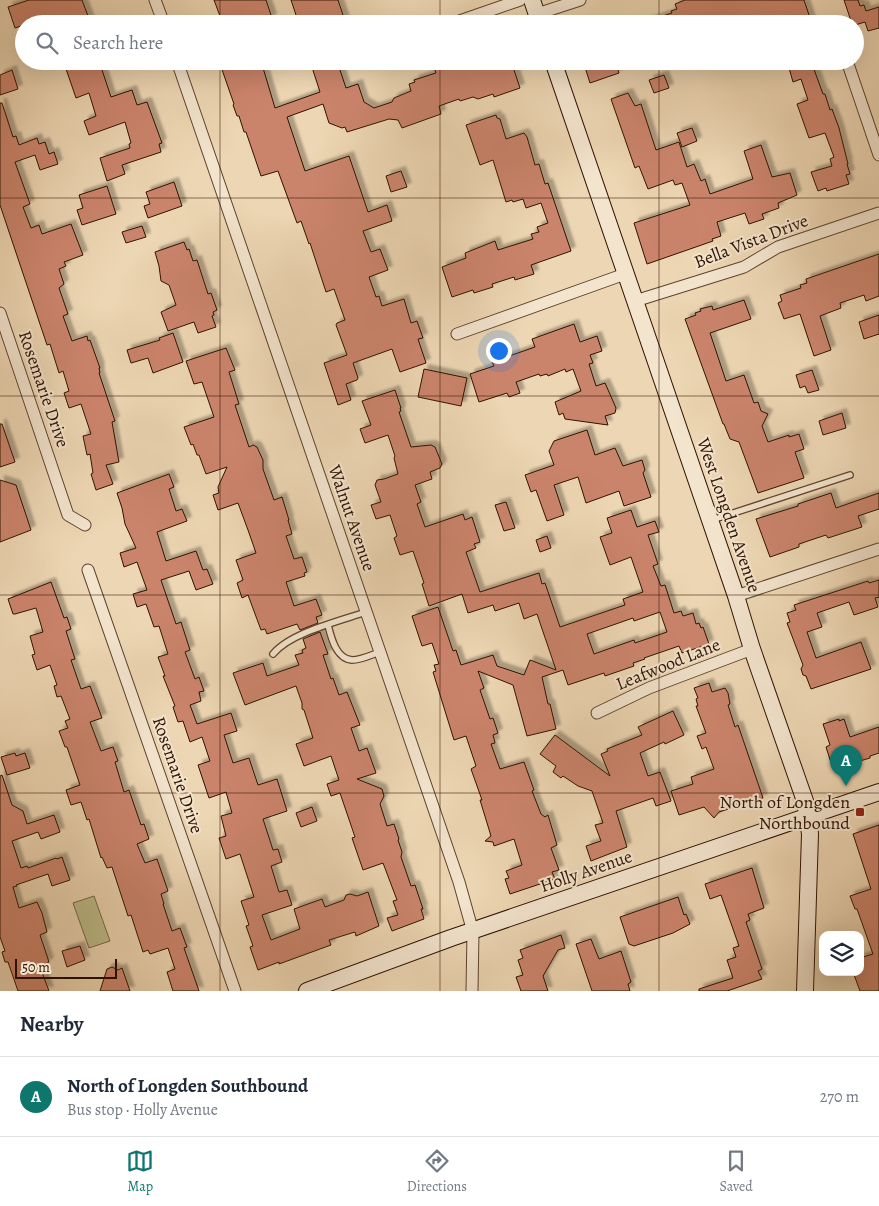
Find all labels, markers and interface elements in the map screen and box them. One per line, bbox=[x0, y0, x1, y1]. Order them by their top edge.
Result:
search box bbox=[15, 15, 864, 70]
icon: search bbox=[33, 29, 61, 57]
text: Search here bbox=[73, 30, 163, 56]
street label: Bella Vista Drive bbox=[691, 208, 811, 274]
street label: Rosemarie Drive bbox=[13, 327, 75, 451]
your location bbox=[486, 338, 512, 364]
street label: West Longden Avenue bbox=[691, 434, 767, 595]
street label: Walnut Avenue bbox=[322, 461, 381, 574]
street label: Leafwood Lane bbox=[612, 632, 724, 696]
street label: Rosemarie Drive bbox=[147, 713, 209, 837]
pin: A bbox=[830, 745, 862, 786]
place label: North of Longden Northbound bbox=[719, 790, 850, 835]
marker: North of Longden Northbound bbox=[854, 806, 866, 818]
street label: Holly Avenue bbox=[537, 844, 635, 898]
map controls bbox=[819, 931, 864, 976]
button: layers bbox=[819, 931, 864, 976]
scale bar bbox=[15, 956, 118, 979]
text: 50 m bbox=[22, 958, 50, 977]
text: Nearby bbox=[20, 1010, 83, 1038]
text: North of Longden Southbound bbox=[67, 1073, 308, 1099]
text: A bbox=[31, 1086, 41, 1108]
text: 270 m bbox=[820, 1086, 859, 1108]
text: Bus stop · Holly Avenue bbox=[67, 1099, 218, 1121]
tab: Map bbox=[126, 1147, 154, 1196]
tab: Directions bbox=[407, 1147, 467, 1196]
tab: Saved bbox=[720, 1147, 753, 1196]

